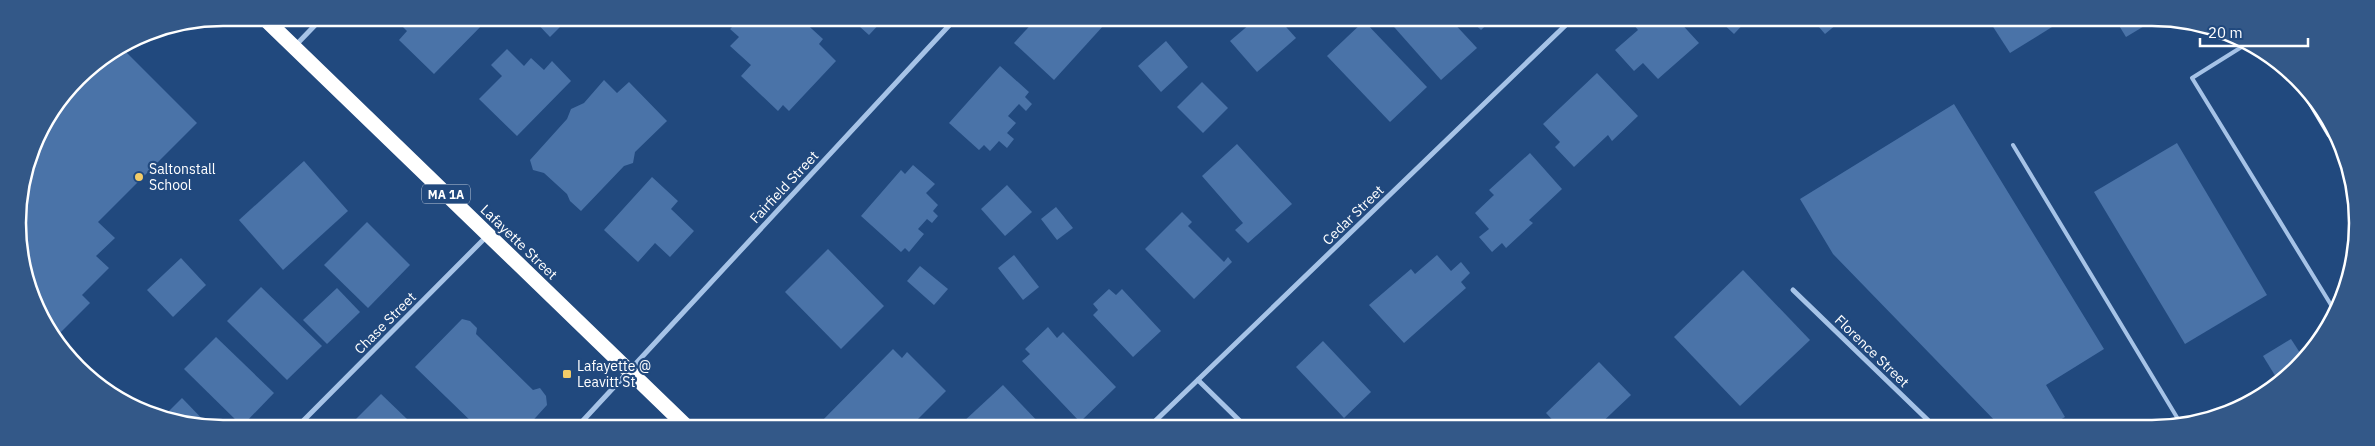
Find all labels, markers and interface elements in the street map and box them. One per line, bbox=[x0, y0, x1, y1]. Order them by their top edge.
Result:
scale bar bbox=[2200, 15, 2308, 47]
text: 20 m bbox=[2208, 23, 2243, 42]
street label: Fairfield Street bbox=[746, 147, 822, 227]
place label: Saltonstall School bbox=[149, 160, 216, 194]
marker: Saltonstall School bbox=[133, 171, 145, 183]
street label: Cedar Street bbox=[1318, 181, 1388, 249]
road number: MA 1A bbox=[422, 184, 470, 203]
street label: Lafayette Street bbox=[477, 201, 561, 283]
street label: Chase Street bbox=[350, 288, 420, 358]
street label: Florence Street bbox=[1831, 311, 1913, 391]
place label: Lafayette @ Leavitt St bbox=[577, 357, 651, 391]
marker: Lafayette @ Leavitt St bbox=[561, 368, 573, 380]

